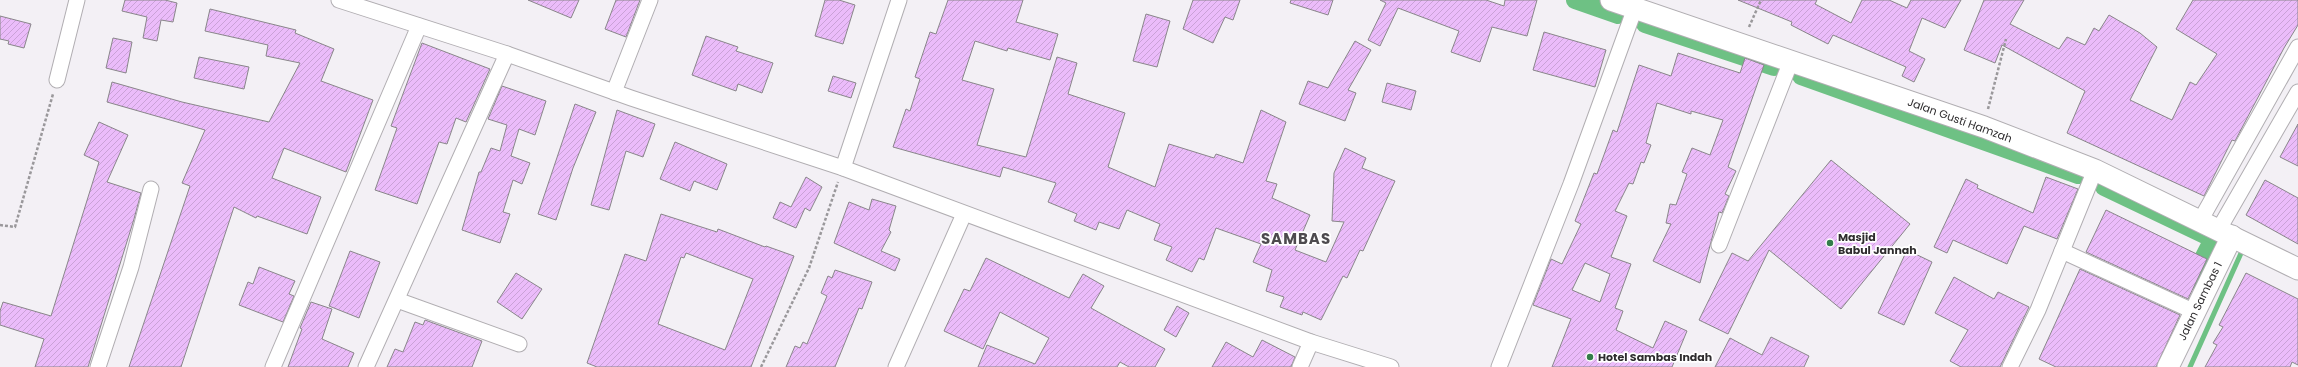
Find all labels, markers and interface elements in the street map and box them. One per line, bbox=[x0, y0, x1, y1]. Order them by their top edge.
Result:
street label: Jalan Gusti Hamzah bbox=[1905, 94, 2015, 146]
district label: SAMBAS bbox=[1261, 228, 1331, 249]
place label: Masjid Babul Jannah bbox=[1838, 229, 1917, 258]
marker: Masjid Babul Jannah bbox=[1825, 238, 1835, 248]
street label: Jalan Sambas 1 bbox=[2174, 259, 2226, 343]
place label: Hotel Sambas Indah bbox=[1598, 349, 1712, 365]
marker: Hotel Sambas Indah bbox=[1585, 352, 1595, 362]

